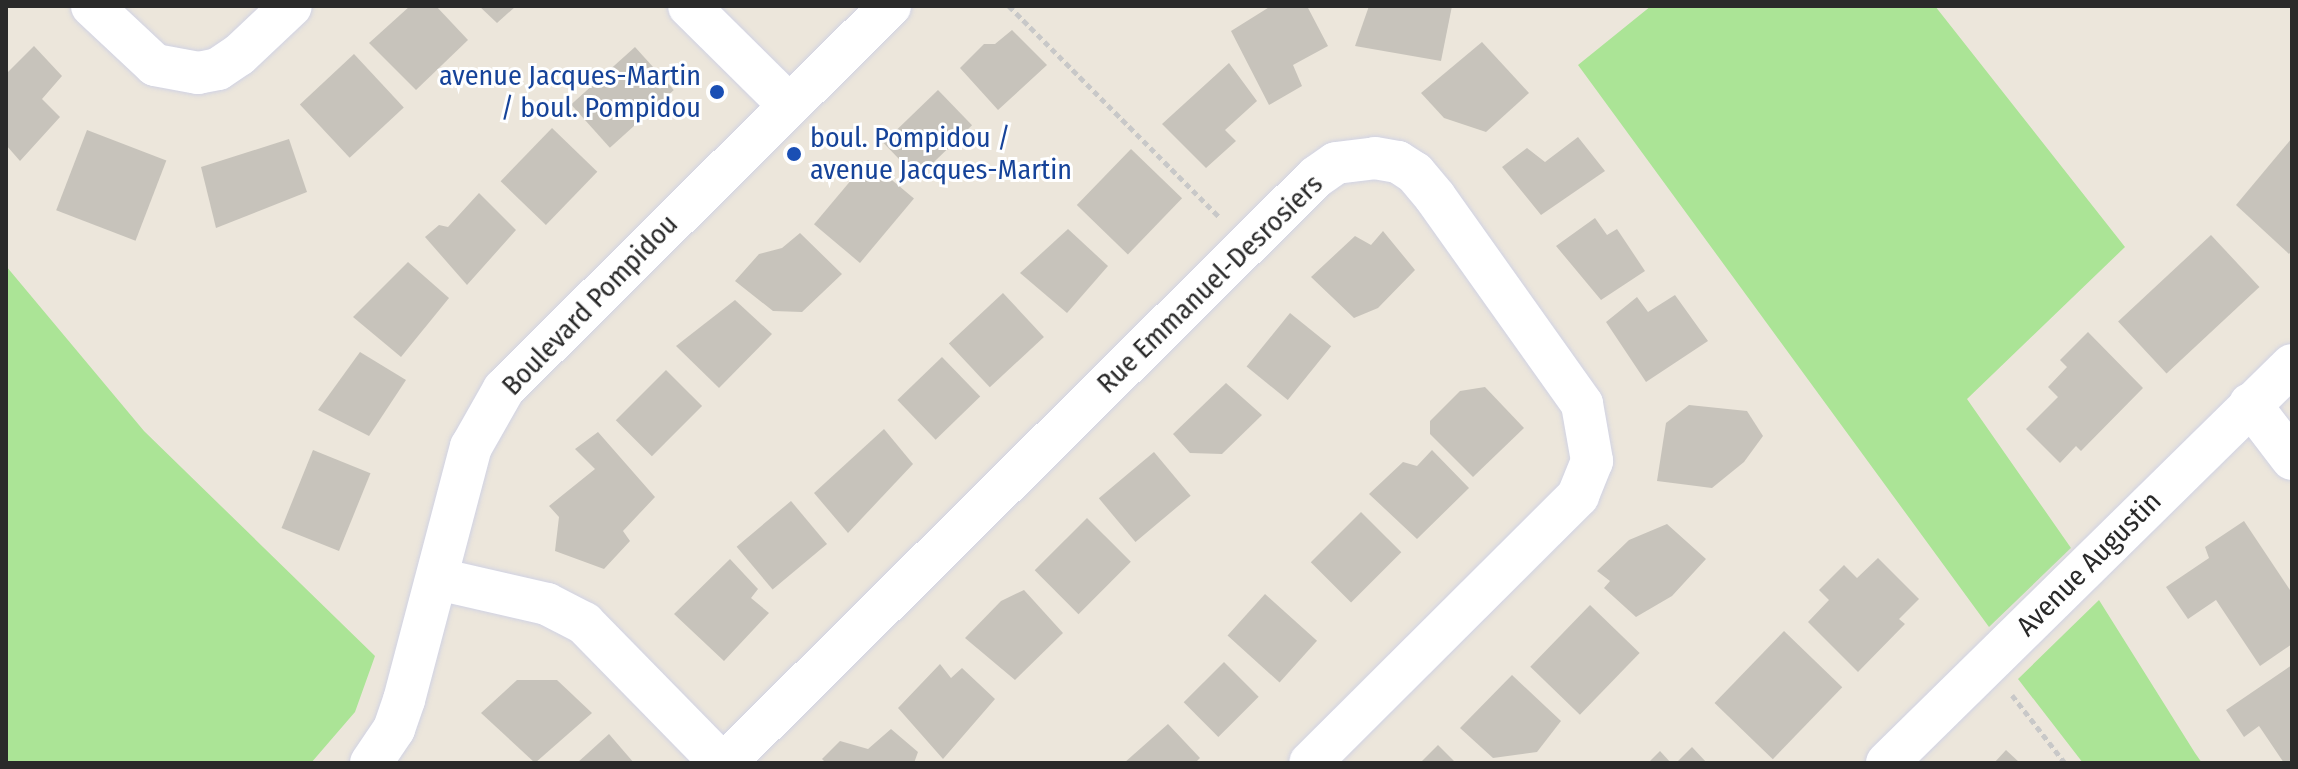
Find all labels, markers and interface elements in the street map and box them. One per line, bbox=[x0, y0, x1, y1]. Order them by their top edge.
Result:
place label: avenue Jacques-Martin / boul. Pompidou bbox=[439, 59, 701, 125]
marker: avenue Jacques-Martin / boul. Pompidou bbox=[708, 83, 726, 101]
place label: boul. Pompidou / avenue Jacques-Martin bbox=[810, 121, 1072, 187]
marker: boul. Pompidou / avenue Jacques-Martin bbox=[785, 145, 803, 163]
street label: Rue Emmanuel-Desrosiers bbox=[1090, 168, 1330, 400]
street label: Boulevard Pompidou bbox=[495, 208, 685, 402]
street label: Avenue Augustin bbox=[2010, 485, 2168, 643]

